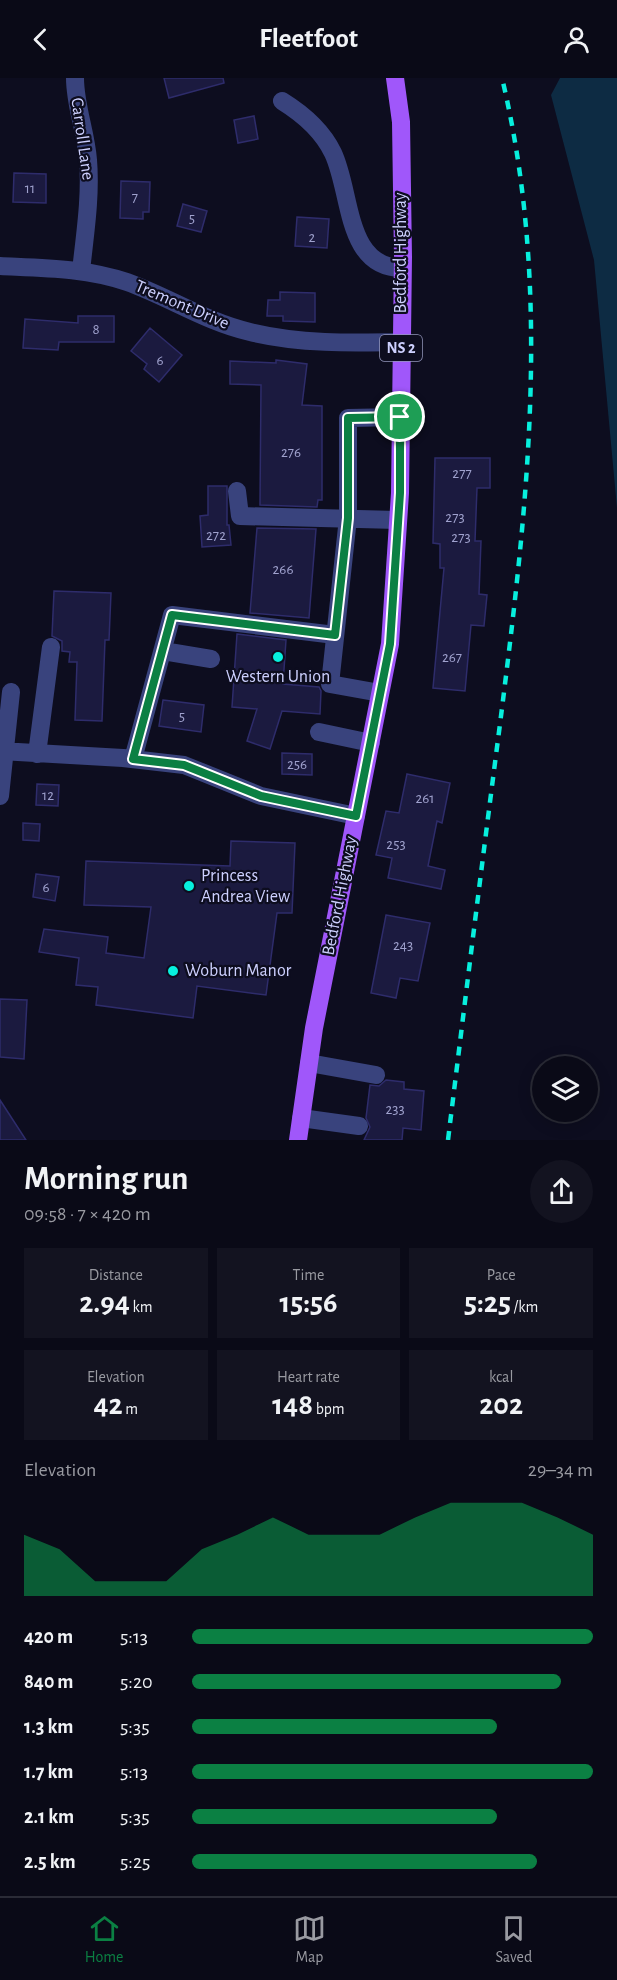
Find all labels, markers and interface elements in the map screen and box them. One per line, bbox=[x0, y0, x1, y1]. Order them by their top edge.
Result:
icon: back bbox=[24, 23, 57, 56]
icon: person bbox=[560, 23, 593, 56]
text: Fleetfoot bbox=[259, 25, 358, 52]
street label: Carroll Lane bbox=[67, 97, 97, 181]
house number: 11 bbox=[25, 181, 35, 196]
house number: 7 bbox=[132, 190, 138, 205]
street label: Bedford Highway bbox=[392, 192, 410, 314]
house number: 5 bbox=[189, 211, 195, 226]
house number: 2 bbox=[309, 230, 316, 245]
street label: Tremont Drive bbox=[132, 277, 232, 333]
house number: 8 bbox=[92, 322, 100, 337]
road number: NS 2 bbox=[380, 335, 422, 361]
house number: 6 bbox=[156, 353, 164, 368]
pin bbox=[374, 391, 425, 442]
icon: arrive bbox=[383, 400, 416, 433]
house number: 276 bbox=[281, 445, 301, 460]
house number: 277 bbox=[452, 466, 472, 481]
house number: 273 bbox=[445, 510, 465, 525]
house number: 272 bbox=[206, 528, 226, 543]
house number: 273 bbox=[451, 530, 471, 545]
house number: 266 bbox=[273, 562, 293, 577]
marker: Western Union bbox=[271, 650, 285, 664]
house number: 267 bbox=[442, 650, 462, 665]
place label: Western Union bbox=[226, 668, 330, 686]
house number: 5 bbox=[179, 709, 185, 724]
house number: 256 bbox=[287, 757, 307, 772]
house number: 12 bbox=[42, 788, 54, 803]
house number: 261 bbox=[415, 791, 435, 806]
street label: Bedford Highway bbox=[320, 835, 360, 957]
house number: 253 bbox=[386, 837, 406, 852]
place label: Princess Andrea View bbox=[201, 867, 290, 906]
marker: Princess Andrea View bbox=[182, 879, 196, 893]
house number: 6 bbox=[42, 880, 50, 895]
house number: 243 bbox=[393, 938, 413, 953]
place label: Woburn Manor bbox=[185, 962, 292, 980]
marker: Woburn Manor bbox=[166, 964, 180, 978]
map controls bbox=[532, 1056, 598, 1122]
button: layers bbox=[532, 1056, 598, 1122]
house number: 233 bbox=[385, 1102, 405, 1117]
button: share bbox=[530, 1160, 593, 1223]
text: Morning run bbox=[24, 1163, 188, 1196]
text: 09:58 · 7 × 420 m bbox=[24, 1204, 151, 1224]
text: Distance bbox=[89, 1267, 143, 1283]
text: Time bbox=[293, 1267, 324, 1283]
text: Pace bbox=[487, 1267, 516, 1283]
text: 2.94 bbox=[79, 1288, 130, 1318]
text: 15:56 bbox=[279, 1288, 338, 1318]
text: 5:25 bbox=[464, 1288, 511, 1318]
text: km bbox=[130, 1299, 153, 1315]
text: /km bbox=[511, 1299, 538, 1315]
text: Elevation bbox=[87, 1369, 145, 1385]
text: Heart rate bbox=[277, 1369, 340, 1385]
text: kcal bbox=[489, 1369, 513, 1385]
text: 42 bbox=[93, 1390, 123, 1420]
text: 148 bbox=[272, 1390, 313, 1420]
text: 202 bbox=[479, 1390, 523, 1420]
text: m bbox=[123, 1401, 138, 1417]
text: bpm bbox=[313, 1401, 345, 1417]
text: Elevation bbox=[24, 1460, 96, 1480]
text: 29–34 m bbox=[528, 1460, 593, 1480]
text: 420 m bbox=[24, 1627, 73, 1647]
text: 5:13 bbox=[120, 1627, 148, 1647]
text: 840 m bbox=[24, 1672, 74, 1692]
text: 5:20 bbox=[120, 1672, 153, 1692]
text: 1.3 km bbox=[24, 1717, 73, 1737]
text: 5:35 bbox=[120, 1717, 150, 1737]
text: 1.7 km bbox=[24, 1762, 73, 1782]
text: 5:13 bbox=[120, 1762, 148, 1782]
text: 2.1 km bbox=[24, 1807, 74, 1827]
text: 5:35 bbox=[120, 1807, 150, 1827]
text: 2.5 km bbox=[24, 1852, 76, 1872]
text: 5:25 bbox=[120, 1852, 150, 1872]
tab: Home bbox=[85, 1912, 123, 1967]
tab: Map bbox=[293, 1912, 326, 1967]
tab: Saved bbox=[496, 1912, 532, 1967]

